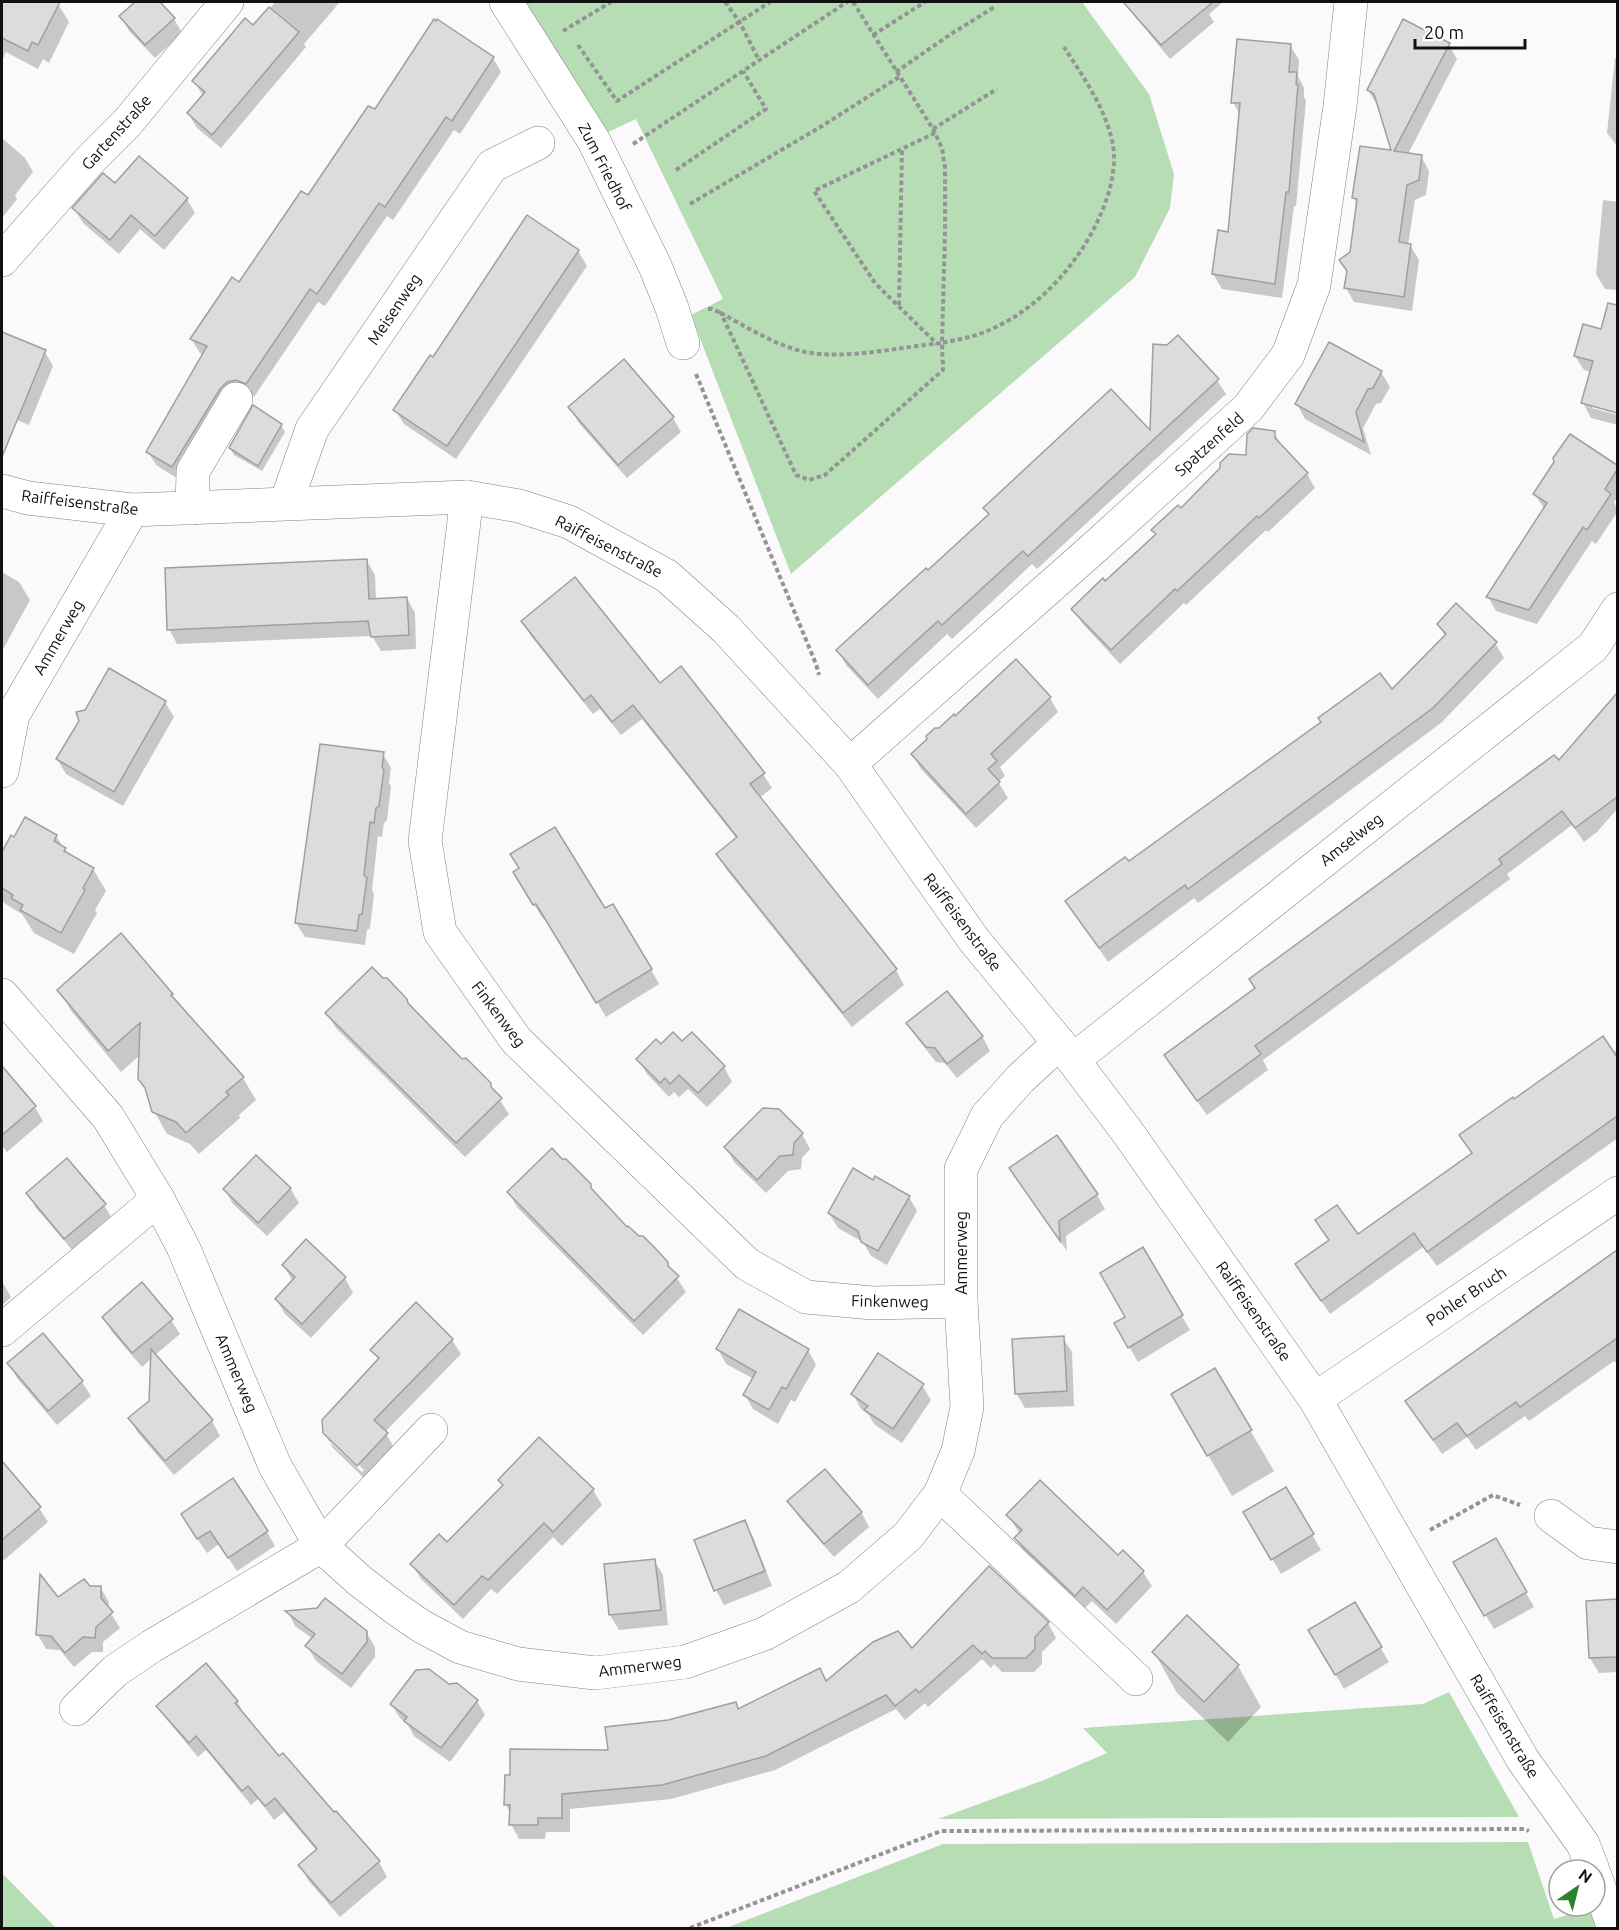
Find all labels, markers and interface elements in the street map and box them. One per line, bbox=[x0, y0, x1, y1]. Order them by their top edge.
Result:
scale bar bbox=[1415, 12, 1524, 50]
text: 20 m bbox=[1424, 22, 1464, 42]
street label: Gartenstraße bbox=[77, 91, 155, 173]
street label: Zum Friedhof bbox=[575, 120, 635, 215]
street label: Meisenweg bbox=[364, 270, 424, 348]
street label: Spatzenfeld bbox=[1171, 409, 1247, 479]
street label: Raiffeisenstraße bbox=[20, 486, 140, 518]
street label: Raiffeisenstraße bbox=[552, 511, 666, 581]
street label: Ammerweg bbox=[29, 596, 87, 678]
street label: Amselweg bbox=[1316, 809, 1386, 869]
street label: Raiffeisenstraße bbox=[920, 870, 1006, 974]
street label: Finkenweg bbox=[468, 978, 530, 1050]
street label: Ammerweg bbox=[952, 1211, 970, 1295]
street label: Raiffeisenstraße bbox=[1213, 1258, 1295, 1364]
street label: Pohler Bruch bbox=[1423, 1263, 1509, 1329]
street label: Finkenweg bbox=[851, 1291, 929, 1311]
street label: Ammerweg bbox=[212, 1331, 262, 1415]
street label: Ammerweg bbox=[597, 1652, 683, 1680]
street label: Raiffeisenstraße bbox=[1467, 1671, 1543, 1781]
north arrow bbox=[1547, 1858, 1607, 1918]
text: N bbox=[1576, 1865, 1596, 1887]

